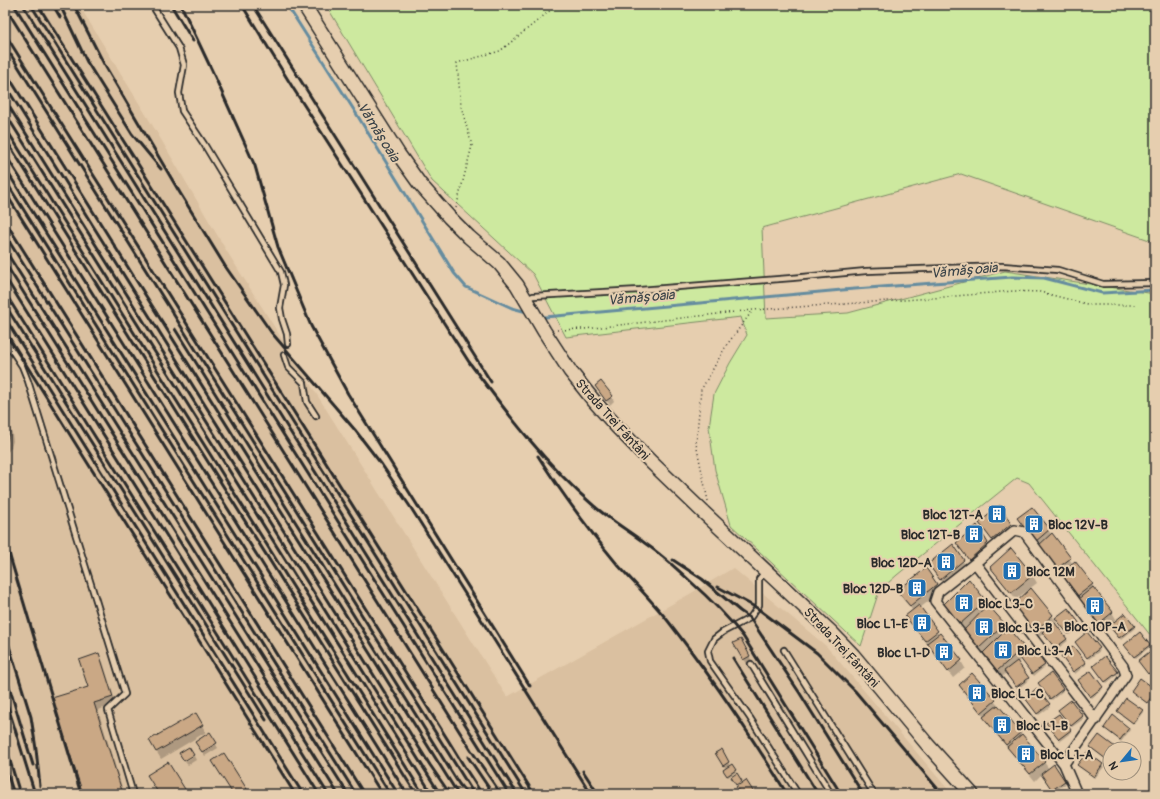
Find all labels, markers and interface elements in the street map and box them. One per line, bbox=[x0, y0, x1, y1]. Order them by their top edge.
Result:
water label: Vămășoaia bbox=[354, 99, 404, 166]
water label: Vămășoaia bbox=[930, 259, 999, 282]
water label: Vămășoaia bbox=[607, 286, 676, 309]
street label: Strada Trei Fântâni bbox=[572, 376, 653, 464]
building icon: Bloc 12T-A bbox=[986, 503, 1008, 525]
place label: Bloc 12T-A bbox=[923, 507, 984, 523]
building icon: Bloc 12V-B bbox=[1023, 513, 1045, 535]
place label: Bloc 12V-B bbox=[1048, 517, 1109, 533]
building icon: Bloc 12T-B bbox=[963, 523, 985, 545]
place label: Bloc 12T-B bbox=[901, 527, 961, 543]
building icon: Bloc 12D-A bbox=[935, 551, 957, 573]
place label: Bloc 12D-A bbox=[871, 555, 933, 571]
building icon: Bloc 12M bbox=[1001, 560, 1023, 582]
place label: Bloc 12M bbox=[1026, 564, 1075, 580]
building icon: Bloc 12D-B bbox=[906, 577, 928, 599]
place label: Bloc 12D-B bbox=[843, 581, 904, 597]
building icon: Bloc L3-C bbox=[953, 592, 975, 614]
building icon: Bloc 10P-A bbox=[1084, 595, 1106, 617]
place label: Bloc L3-C bbox=[978, 596, 1033, 612]
street label: Strada Trei Fântâni bbox=[800, 604, 882, 691]
building icon: Bloc L1-E bbox=[911, 612, 933, 634]
place label: Bloc L1-E bbox=[856, 616, 908, 632]
building icon: Bloc L3-B bbox=[973, 616, 995, 638]
place label: Bloc 10P-A bbox=[1064, 619, 1127, 635]
place label: Bloc L3-B bbox=[998, 620, 1053, 636]
building icon: Bloc L3-A bbox=[992, 639, 1014, 661]
building icon: Bloc L1-D bbox=[933, 641, 955, 663]
place label: Bloc L3-A bbox=[1017, 643, 1073, 659]
place label: Bloc L1-D bbox=[877, 645, 930, 661]
building icon: Bloc L1-C bbox=[966, 682, 988, 704]
place label: Bloc L1-C bbox=[991, 686, 1044, 702]
building icon: Bloc L1-B bbox=[991, 714, 1013, 736]
place label: Bloc L1-B bbox=[1016, 718, 1069, 734]
north arrow bbox=[1102, 741, 1142, 781]
building icon: Bloc L1-A bbox=[1015, 743, 1037, 765]
place label: Bloc L1-A bbox=[1040, 747, 1094, 763]
text: N bbox=[1106, 759, 1121, 772]

